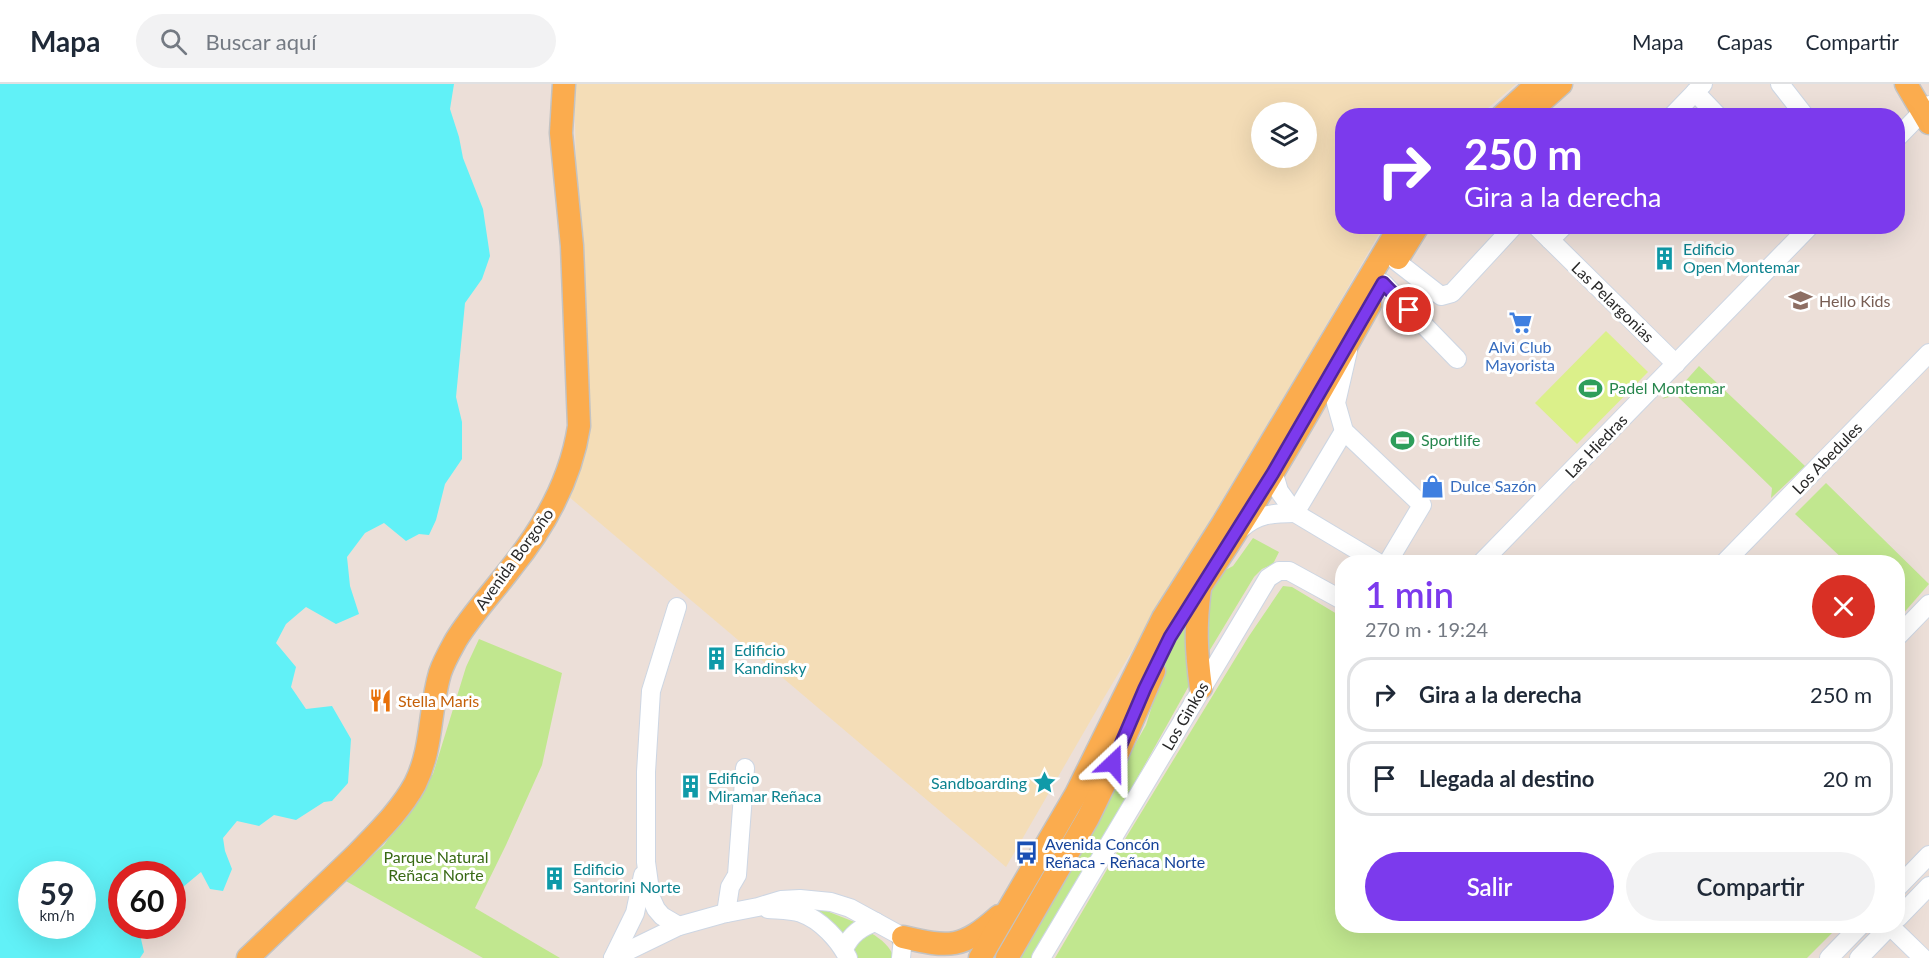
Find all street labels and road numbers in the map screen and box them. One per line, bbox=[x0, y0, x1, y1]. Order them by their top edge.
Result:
street label: Las Pelargonias bbox=[1568, 258, 1659, 346]
street label: Las Hiedras bbox=[1561, 410, 1631, 481]
street label: Los Abedules bbox=[1788, 418, 1866, 497]
street label: Avenida Borgoño bbox=[470, 504, 557, 613]
street label: Los Ginkos bbox=[1157, 678, 1212, 753]

